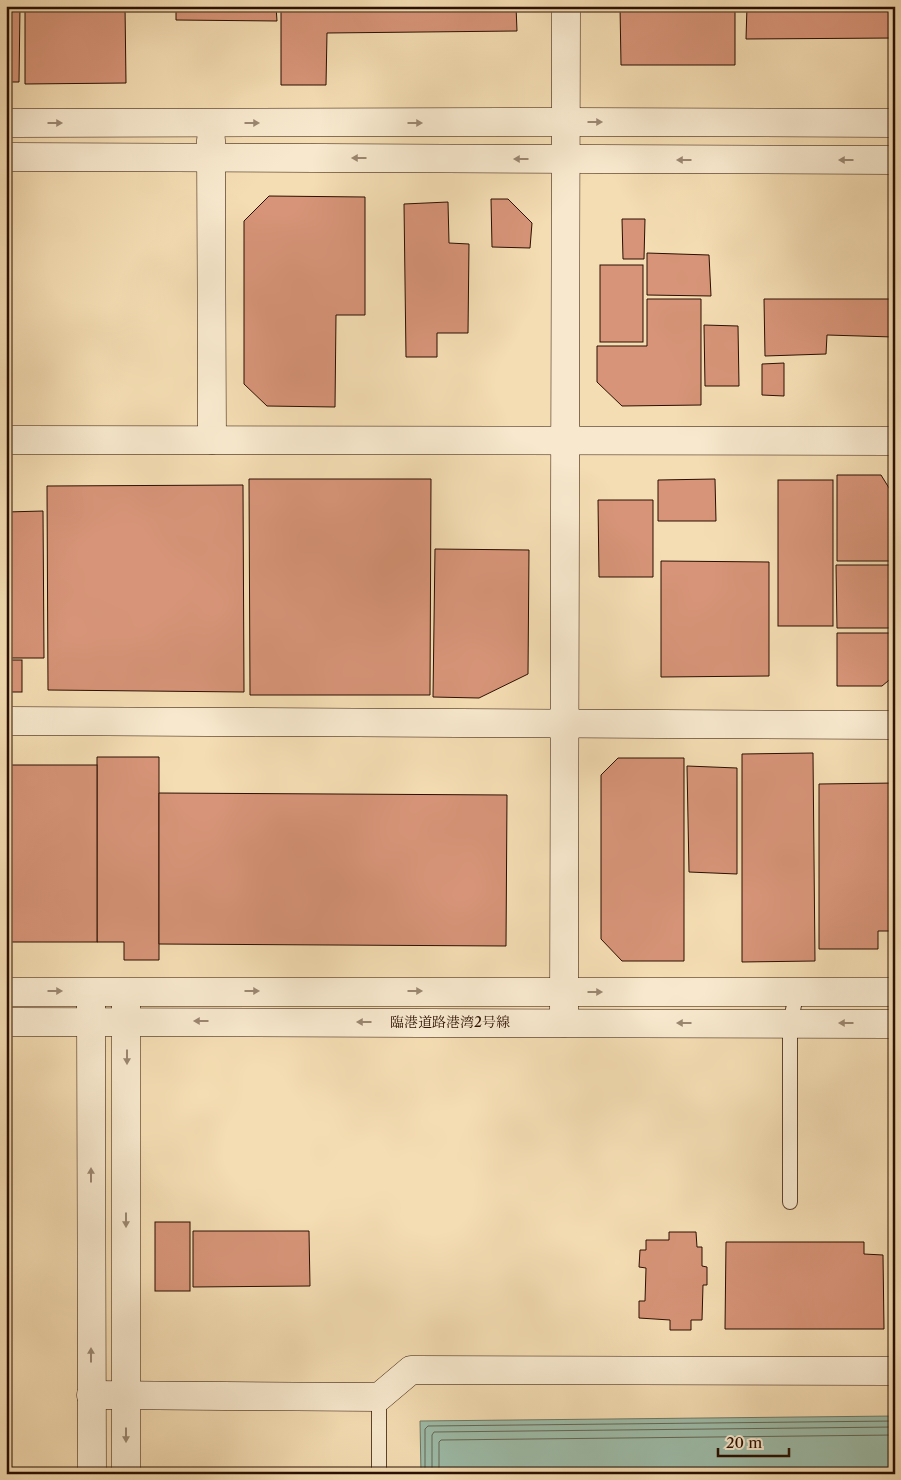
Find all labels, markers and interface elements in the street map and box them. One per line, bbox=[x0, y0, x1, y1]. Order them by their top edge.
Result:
one-way arrow bbox=[587, 118, 603, 126]
one-way arrow bbox=[47, 119, 63, 127]
one-way arrow bbox=[245, 119, 261, 127]
one-way arrow bbox=[407, 119, 423, 127]
one-way arrow bbox=[350, 154, 366, 162]
one-way arrow bbox=[513, 155, 529, 163]
one-way arrow bbox=[675, 156, 691, 164]
one-way arrow bbox=[838, 156, 854, 164]
one-way arrow bbox=[47, 987, 63, 995]
one-way arrow bbox=[245, 987, 261, 995]
one-way arrow bbox=[407, 987, 423, 995]
one-way arrow bbox=[587, 988, 603, 996]
street label: 臨港道路港湾2号線 bbox=[390, 1013, 510, 1031]
one-way arrow bbox=[193, 1017, 209, 1025]
one-way arrow bbox=[355, 1018, 371, 1026]
one-way arrow bbox=[675, 1019, 691, 1027]
one-way arrow bbox=[838, 1019, 854, 1027]
one-way arrow bbox=[123, 1050, 131, 1066]
one-way arrow bbox=[87, 1167, 95, 1183]
one-way arrow bbox=[122, 1212, 130, 1228]
one-way arrow bbox=[87, 1347, 95, 1363]
scale bar bbox=[718, 1425, 790, 1457]
one-way arrow bbox=[122, 1427, 130, 1443]
text: 20 m bbox=[726, 1433, 762, 1452]

